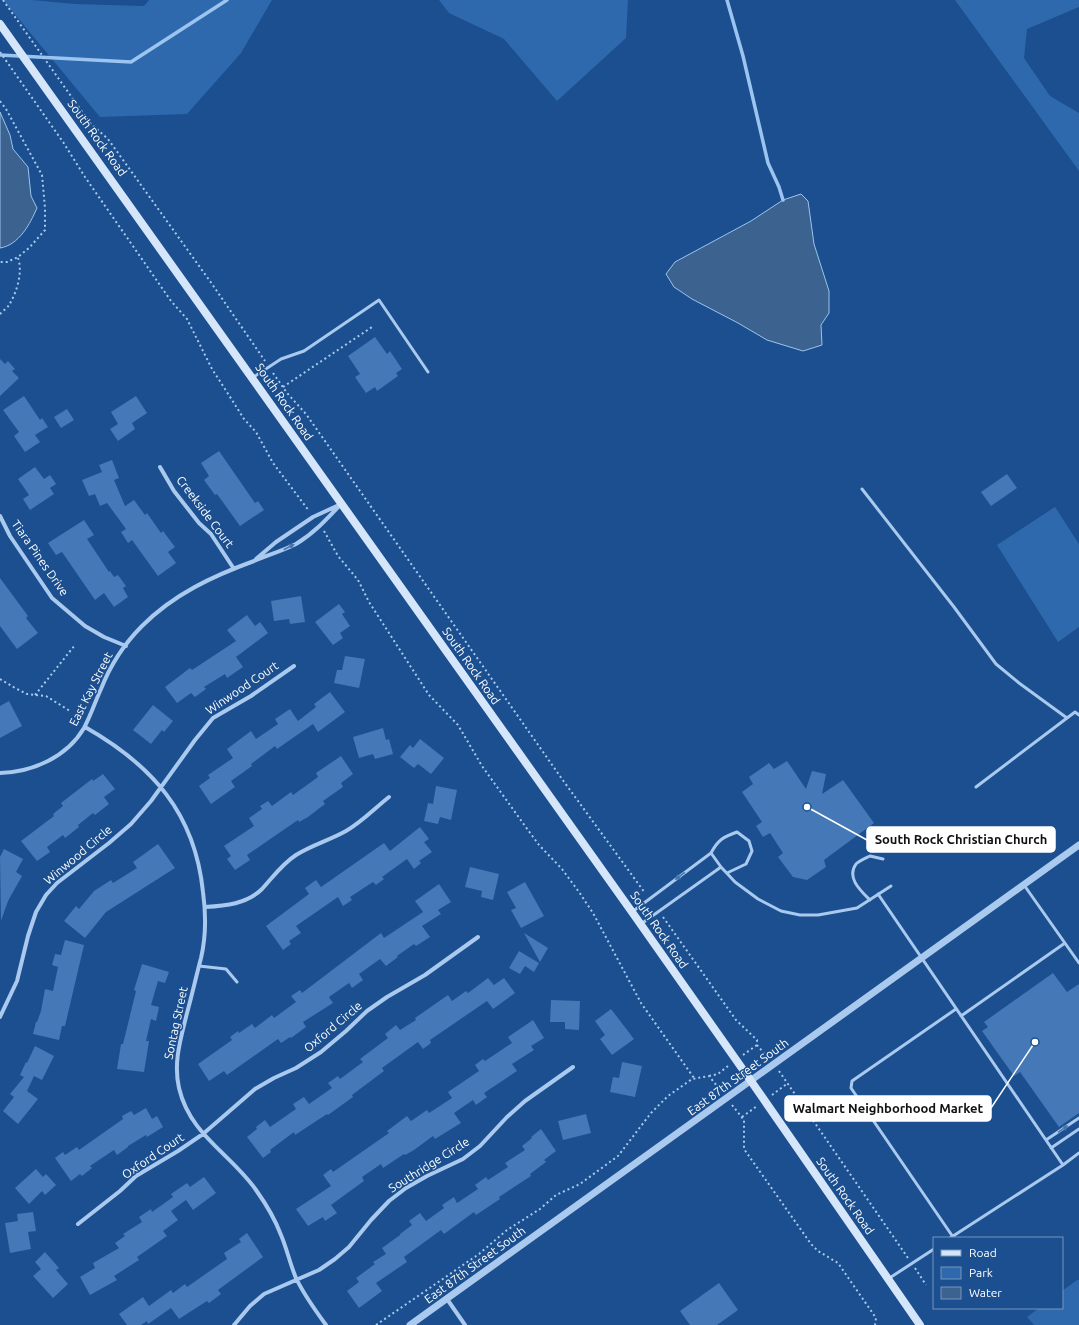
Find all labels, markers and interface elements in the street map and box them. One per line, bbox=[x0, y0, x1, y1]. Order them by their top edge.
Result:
street label: South Rock Road bbox=[65, 97, 129, 178]
street label: South Rock Road bbox=[253, 361, 316, 443]
street label: Creekside Court bbox=[174, 473, 237, 550]
street label: Tiara Pines Drive bbox=[9, 517, 71, 598]
one-way arrow bbox=[283, 544, 294, 550]
street label: South Rock Road bbox=[440, 625, 503, 707]
street label: East Kay Street bbox=[66, 649, 115, 728]
street label: Winwood Court bbox=[203, 658, 281, 717]
street label: Winwood Circle bbox=[41, 823, 114, 887]
callout: South Rock Christian Church bbox=[867, 827, 1055, 852]
text: South Rock Christian Church bbox=[875, 832, 1047, 846]
one-way arrow bbox=[674, 872, 685, 881]
street label: South Rock Road bbox=[628, 889, 691, 971]
street label: Sontag Street bbox=[161, 985, 190, 1061]
street label: Oxford Circle bbox=[301, 999, 364, 1055]
street label: East 87th Street South bbox=[685, 1036, 791, 1118]
callout: Walmart Neighborhood Market bbox=[785, 1096, 991, 1121]
text: Walmart Neighborhood Market bbox=[793, 1101, 984, 1115]
one-way arrow bbox=[1057, 1125, 1068, 1133]
street label: Oxford Court bbox=[119, 1130, 186, 1181]
street label: Southridge Circle bbox=[386, 1135, 471, 1195]
street label: South Rock Road bbox=[814, 1155, 877, 1237]
street label: East 87th Street South bbox=[422, 1224, 528, 1306]
legend bbox=[933, 1237, 1063, 1309]
text: Road bbox=[969, 1246, 997, 1259]
text: Park bbox=[969, 1266, 993, 1279]
text: Water bbox=[969, 1286, 1002, 1299]

